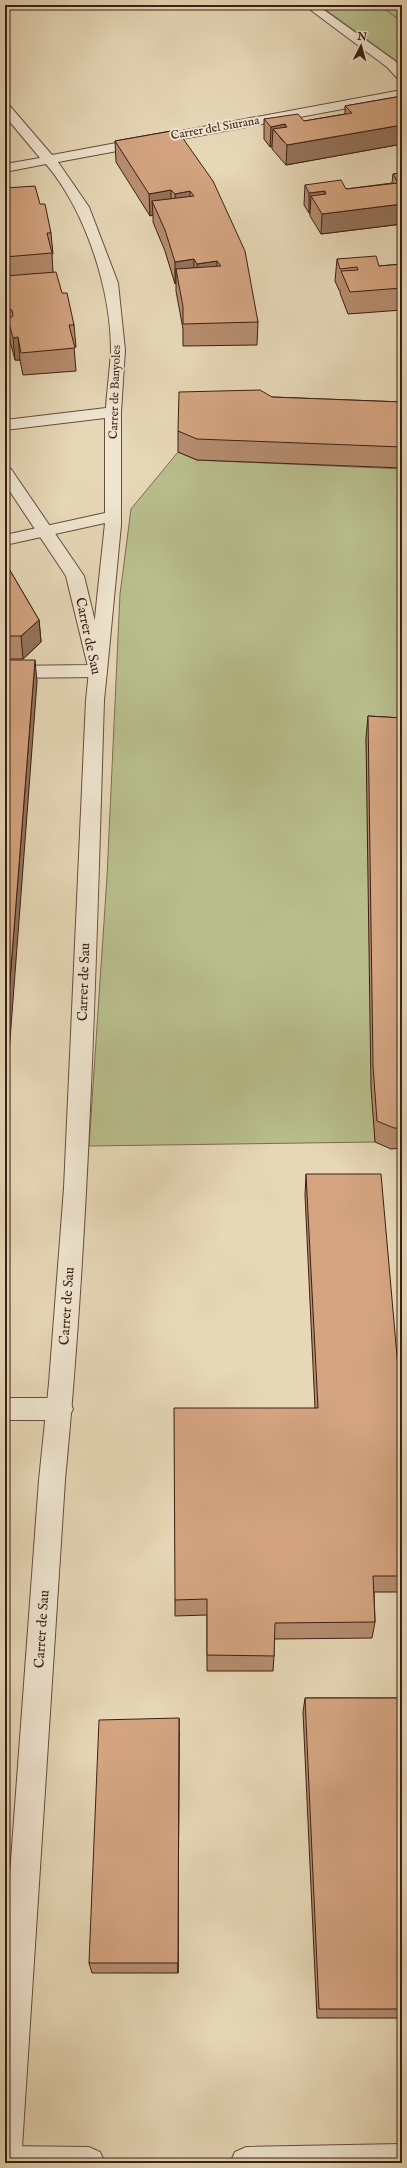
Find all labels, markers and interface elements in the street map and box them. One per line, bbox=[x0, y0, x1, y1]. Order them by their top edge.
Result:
north arrow bbox=[341, 26, 381, 66]
text: N bbox=[355, 29, 368, 45]
street label: Carrer del Siurana bbox=[170, 113, 261, 143]
street label: Carrer de Banyoles bbox=[106, 345, 124, 439]
street label: Carrer de Sau bbox=[71, 596, 105, 676]
street label: Carrer de Sau bbox=[74, 943, 94, 1021]
street label: Carrer de Sau bbox=[55, 1266, 79, 1346]
street label: Carrer de Sau bbox=[30, 1589, 54, 1669]

